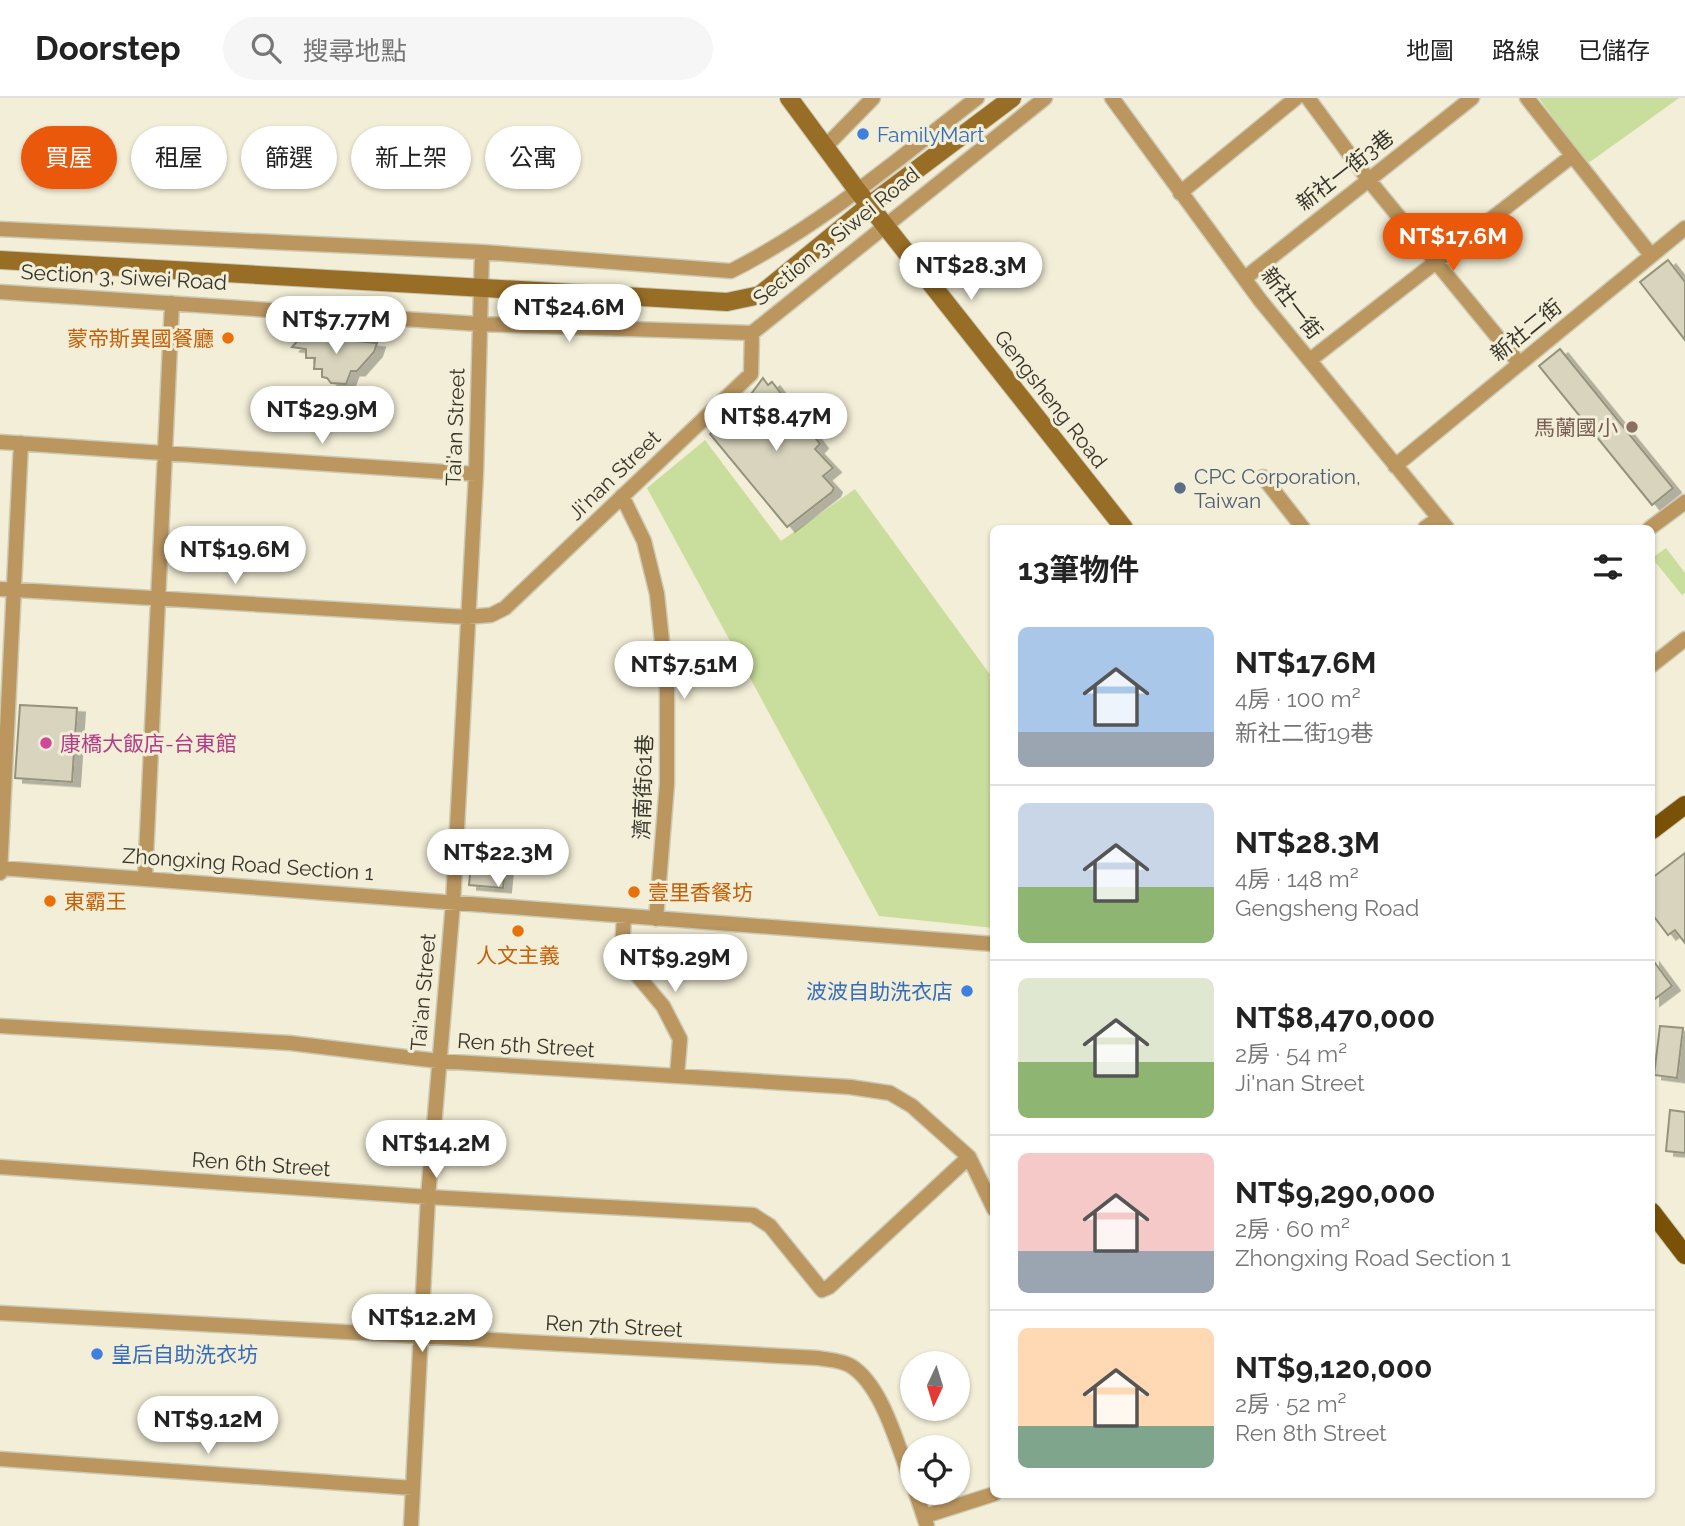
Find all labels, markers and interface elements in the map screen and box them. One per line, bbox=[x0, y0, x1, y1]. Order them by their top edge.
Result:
search box bbox=[223, 17, 713, 80]
text: Doorstep bbox=[35, 29, 181, 68]
icon: search bbox=[247, 29, 285, 67]
text: 搜尋地點 bbox=[303, 36, 407, 66]
text: 地圖 bbox=[1406, 36, 1454, 65]
text: 路線 bbox=[1492, 36, 1540, 65]
text: 已儲存 bbox=[1578, 36, 1650, 65]
place label: FamilyMart bbox=[877, 122, 984, 147]
street label: 新社一街3巷 bbox=[1292, 124, 1398, 216]
chip: 買屋 bbox=[21, 126, 117, 189]
chip: 租屋 bbox=[131, 126, 227, 189]
chip: 篩選 bbox=[241, 126, 337, 189]
chip: 新上架 bbox=[351, 126, 471, 189]
chip: 公寓 bbox=[485, 126, 581, 189]
marker: FamilyMart bbox=[855, 126, 871, 142]
street label: Section 3, Siwei Road bbox=[748, 161, 924, 311]
pin: NT$17.6M bbox=[1381, 214, 1525, 273]
text: NT$17.6M bbox=[1399, 222, 1507, 249]
pin: NT$28.3M bbox=[899, 242, 1043, 302]
text: NT$28.3M bbox=[915, 251, 1027, 278]
street label: Section 3, Siwei Road bbox=[20, 259, 228, 295]
street label: 新社一街 bbox=[1256, 262, 1328, 344]
pin: NT$24.6M bbox=[497, 285, 641, 344]
text: NT$24.6M bbox=[513, 293, 625, 320]
street label: 新社二街 bbox=[1485, 294, 1567, 366]
pin: NT$7.77M bbox=[264, 296, 408, 356]
text: NT$7.77M bbox=[282, 305, 390, 332]
street label: Gengsheng Road bbox=[989, 325, 1113, 473]
place label: 蒙帝斯異國餐廳 bbox=[67, 326, 214, 351]
marker: 蒙帝斯異國餐廳 bbox=[220, 330, 236, 346]
street label: Tai'an Street bbox=[440, 368, 470, 486]
pin: NT$29.9M bbox=[250, 386, 394, 446]
pin: NT$8.47M bbox=[704, 394, 848, 453]
text: NT$29.9M bbox=[266, 395, 378, 422]
text: NT$8.47M bbox=[720, 402, 832, 429]
place label: 馬蘭國小 bbox=[1534, 415, 1618, 440]
marker: 馬蘭國小 bbox=[1624, 419, 1640, 435]
street label: Ji'nan Street bbox=[563, 425, 665, 525]
place label: CPC Corporation, Taiwan bbox=[1194, 464, 1361, 513]
marker: CPC Corporation, Taiwan bbox=[1172, 480, 1188, 496]
pin: NT$19.6M bbox=[163, 526, 307, 586]
text: NT$19.6M bbox=[180, 535, 290, 562]
icon: filters bbox=[1589, 548, 1627, 586]
text: 13筆物件 bbox=[1018, 552, 1140, 587]
pin: NT$7.51M bbox=[612, 642, 756, 701]
text: NT$17.6M bbox=[1235, 645, 1376, 680]
text: NT$7.51M bbox=[630, 650, 738, 677]
icon: home bbox=[1074, 655, 1158, 739]
text: 4房 · 100 m² bbox=[1235, 685, 1361, 712]
text: 新社二街19巷 bbox=[1235, 719, 1373, 746]
place label: 康橋大飯店-台東館 bbox=[60, 731, 237, 756]
street label: 濟南街61巷 bbox=[629, 734, 657, 840]
marker: 康橋大飯店-台東館 bbox=[38, 735, 54, 751]
text: NT$28.3M bbox=[1235, 825, 1380, 860]
pin: NT$22.3M bbox=[426, 830, 570, 889]
icon: home bbox=[1074, 831, 1158, 915]
text: NT$22.3M bbox=[443, 838, 553, 865]
street label: Zhongxing Road Section 1 bbox=[121, 843, 375, 885]
text: 4房 · 148 m² bbox=[1235, 865, 1359, 892]
place label: 壹里香餐坊 bbox=[648, 880, 753, 905]
marker: 壹里香餐坊 bbox=[626, 884, 642, 900]
place label: 東霸王 bbox=[64, 889, 127, 914]
marker: 東霸王 bbox=[42, 893, 58, 909]
text: Gengsheng Road bbox=[1235, 894, 1419, 921]
marker: 人文主義 bbox=[510, 923, 526, 939]
street label: Tai'an Street bbox=[405, 932, 441, 1052]
pin: NT$9.29M bbox=[603, 934, 747, 994]
place label: 人文主義 bbox=[476, 943, 560, 968]
text: NT$9.29M bbox=[619, 943, 731, 970]
place label: 波波自助洗衣店 bbox=[806, 979, 953, 1004]
marker: 波波自助洗衣店 bbox=[959, 983, 975, 999]
text: NT$8,470,000 bbox=[1235, 1000, 1435, 1035]
icon: home bbox=[1074, 1006, 1158, 1090]
street label: Ren 5th Street bbox=[456, 1028, 596, 1062]
text: 2房 · 54 m² bbox=[1235, 1040, 1347, 1067]
text: Ji'nan Street bbox=[1235, 1069, 1365, 1096]
pin: NT$14.2M bbox=[364, 1121, 508, 1180]
text: NT$14.2M bbox=[382, 1129, 490, 1156]
street label: Ren 6th Street bbox=[191, 1147, 331, 1181]
text: NT$9,290,000 bbox=[1235, 1175, 1435, 1210]
icon: home bbox=[1074, 1181, 1158, 1265]
text: 2房 · 60 m² bbox=[1235, 1215, 1350, 1242]
text: Zhongxing Road Section 1 bbox=[1235, 1244, 1511, 1271]
pin: NT$12.2M bbox=[350, 1294, 494, 1354]
text: NT$12.2M bbox=[368, 1303, 476, 1330]
street label: Ren 7th Street bbox=[545, 1310, 683, 1342]
place label: 皇后自助洗衣坊 bbox=[111, 1342, 258, 1367]
marker: 皇后自助洗衣坊 bbox=[89, 1346, 105, 1362]
text: NT$9,120,000 bbox=[1235, 1350, 1433, 1385]
north arrow bbox=[900, 1351, 970, 1421]
map controls bbox=[900, 1351, 970, 1505]
icon: home bbox=[1074, 1356, 1158, 1440]
text: 2房 · 52 m² bbox=[1235, 1390, 1347, 1417]
pin: NT$9.12M bbox=[136, 1396, 280, 1456]
text: NT$9.12M bbox=[153, 1405, 263, 1432]
text: Ren 8th Street bbox=[1235, 1419, 1387, 1446]
button: locate bbox=[900, 1435, 970, 1505]

